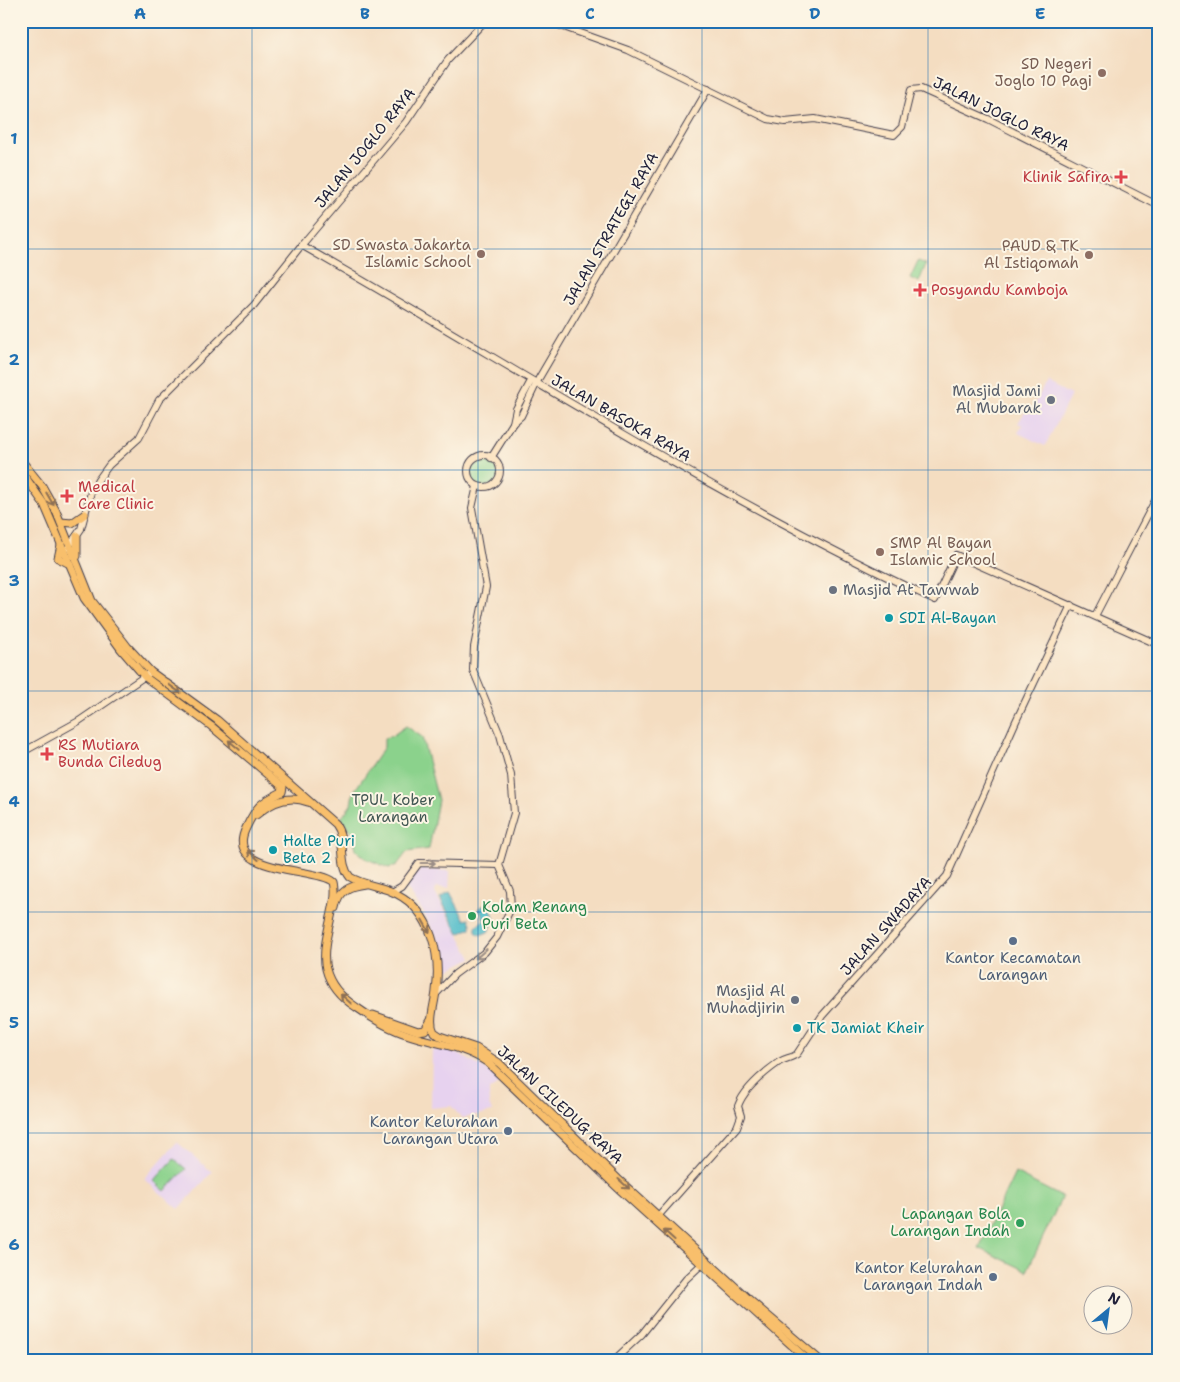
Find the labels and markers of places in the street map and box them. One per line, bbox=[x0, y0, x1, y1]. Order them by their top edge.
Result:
place label: SD Negeri Joglo 10 Pagi bbox=[995, 54, 1092, 91]
marker: SD Negeri Joglo 10 Pagi bbox=[1096, 67, 1108, 79]
place label: Klinik Safira bbox=[1023, 167, 1111, 187]
marker: Klinik Safira bbox=[1114, 170, 1128, 184]
place label: SD Swasta Jakarta Islamic School bbox=[332, 235, 472, 272]
place label: PAUD & TK Al Istiqomah bbox=[984, 236, 1079, 273]
marker: SD Swasta Jakarta Islamic School bbox=[475, 248, 487, 260]
marker: PAUD & TK Al Istiqomah bbox=[1083, 249, 1095, 261]
place label: Posyandu Kamboja bbox=[931, 280, 1069, 300]
marker: Posyandu Kamboja bbox=[913, 283, 927, 297]
place label: Masjid Jami Al Mubarak bbox=[952, 381, 1041, 418]
marker: Masjid Jami Al Mubarak bbox=[1045, 394, 1057, 406]
place label: Medical Care Clinic bbox=[78, 477, 154, 514]
marker: Medical Care Clinic bbox=[60, 489, 74, 503]
place label: SMP Al Bayan Islamic School bbox=[890, 533, 996, 570]
marker: SMP Al Bayan Islamic School bbox=[874, 546, 886, 558]
place label: Masjid At Tawwab bbox=[843, 580, 979, 600]
marker: Masjid At Tawwab bbox=[827, 584, 839, 596]
place label: SDI Al-Bayan bbox=[899, 608, 996, 628]
marker: SDI Al-Bayan bbox=[883, 612, 895, 624]
place label: RS Mutiara Bunda Ciledug bbox=[58, 735, 162, 772]
marker: RS Mutiara Bunda Ciledug bbox=[40, 747, 54, 761]
place label: Halte Puri Beta 2 bbox=[283, 831, 355, 868]
marker: Halte Puri Beta 2 bbox=[267, 844, 279, 856]
place label: Kolam Renang Puri Beta bbox=[482, 897, 587, 934]
marker: Kolam Renang Puri Beta bbox=[466, 910, 478, 922]
marker: Kantor Kecamatan Larangan bbox=[1007, 935, 1019, 947]
place label: Kantor Kecamatan Larangan bbox=[945, 948, 1081, 985]
place label: Masjid Al Muhadjirin bbox=[707, 981, 785, 1018]
marker: Masjid Al Muhadjirin bbox=[789, 994, 801, 1006]
place label: TK Jamiat Kheir bbox=[807, 1018, 925, 1038]
marker: TK Jamiat Kheir bbox=[791, 1022, 803, 1034]
place label: Kantor Kelurahan Larangan Utara bbox=[370, 1112, 499, 1149]
marker: Kantor Kelurahan Larangan Utara bbox=[502, 1125, 514, 1137]
place label: Lapangan Bola Larangan Indah bbox=[890, 1204, 1011, 1241]
marker: Lapangan Bola Larangan Indah bbox=[1014, 1217, 1026, 1229]
place label: Kantor Kelurahan Larangan Indah bbox=[855, 1258, 983, 1295]
marker: Kantor Kelurahan Larangan Indah bbox=[987, 1271, 999, 1283]

